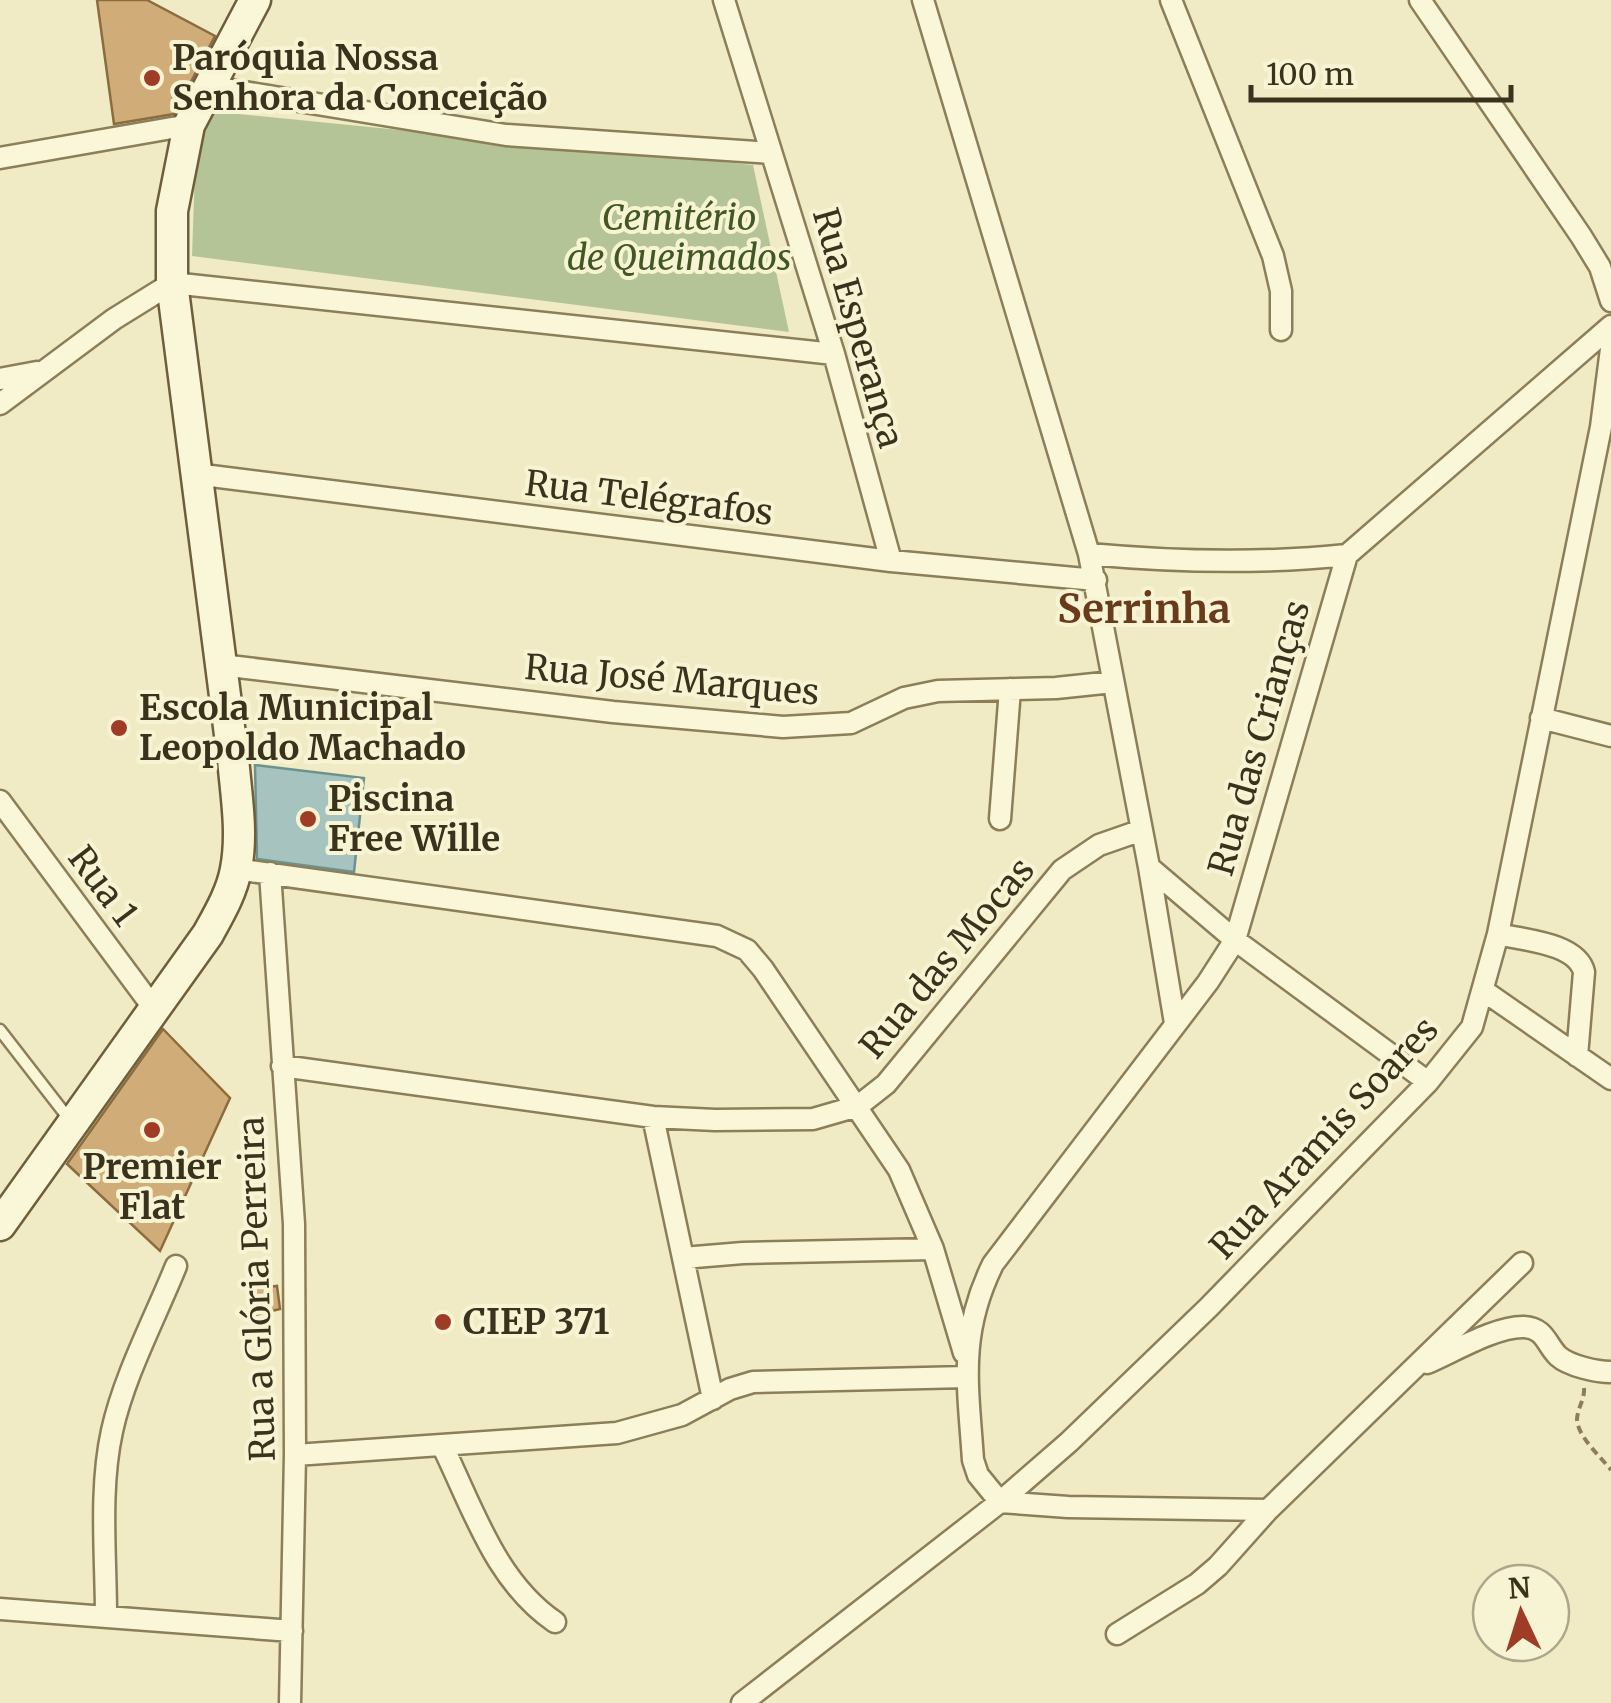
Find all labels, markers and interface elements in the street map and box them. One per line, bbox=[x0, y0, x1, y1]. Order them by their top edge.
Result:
place label: Paróquia Nossa Senhora da Conceição bbox=[172, 36, 548, 120]
scale bar bbox=[1251, 40, 1511, 102]
text: 100 m bbox=[1266, 55, 1354, 93]
marker: Paróquia Nossa Senhora da Conceição bbox=[141, 67, 163, 89]
park label: Cemitério de Queimados bbox=[567, 196, 791, 280]
street label: Rua Esperança bbox=[803, 203, 913, 453]
street label: Rua Telégrafos bbox=[523, 461, 775, 535]
district label: Serrinha bbox=[1057, 584, 1231, 634]
street label: Rua das Crianças bbox=[1199, 595, 1319, 881]
street label: Rua José Marques bbox=[523, 645, 821, 715]
place label: Escola Municipal Leopoldo Machado bbox=[139, 686, 466, 770]
marker: Escola Municipal Leopoldo Machado bbox=[108, 717, 130, 739]
place label: Piscina Free Wille bbox=[328, 777, 500, 861]
marker: Piscina Free Wille bbox=[297, 808, 319, 830]
street label: Rua 1 bbox=[59, 837, 147, 935]
street label: Rua das Mocas bbox=[850, 849, 1044, 1067]
street label: Rua Aramis Soares bbox=[1201, 1008, 1447, 1268]
street label: Rua a Glória Perreira bbox=[229, 1116, 285, 1462]
marker: Premier Flat bbox=[141, 1119, 163, 1141]
place label: Premier Flat bbox=[82, 1145, 222, 1229]
place label: CIEP 371 bbox=[463, 1300, 609, 1344]
marker: CIEP 371 bbox=[432, 1311, 454, 1333]
north arrow bbox=[1471, 1563, 1571, 1663]
text: N bbox=[1507, 1569, 1532, 1607]

